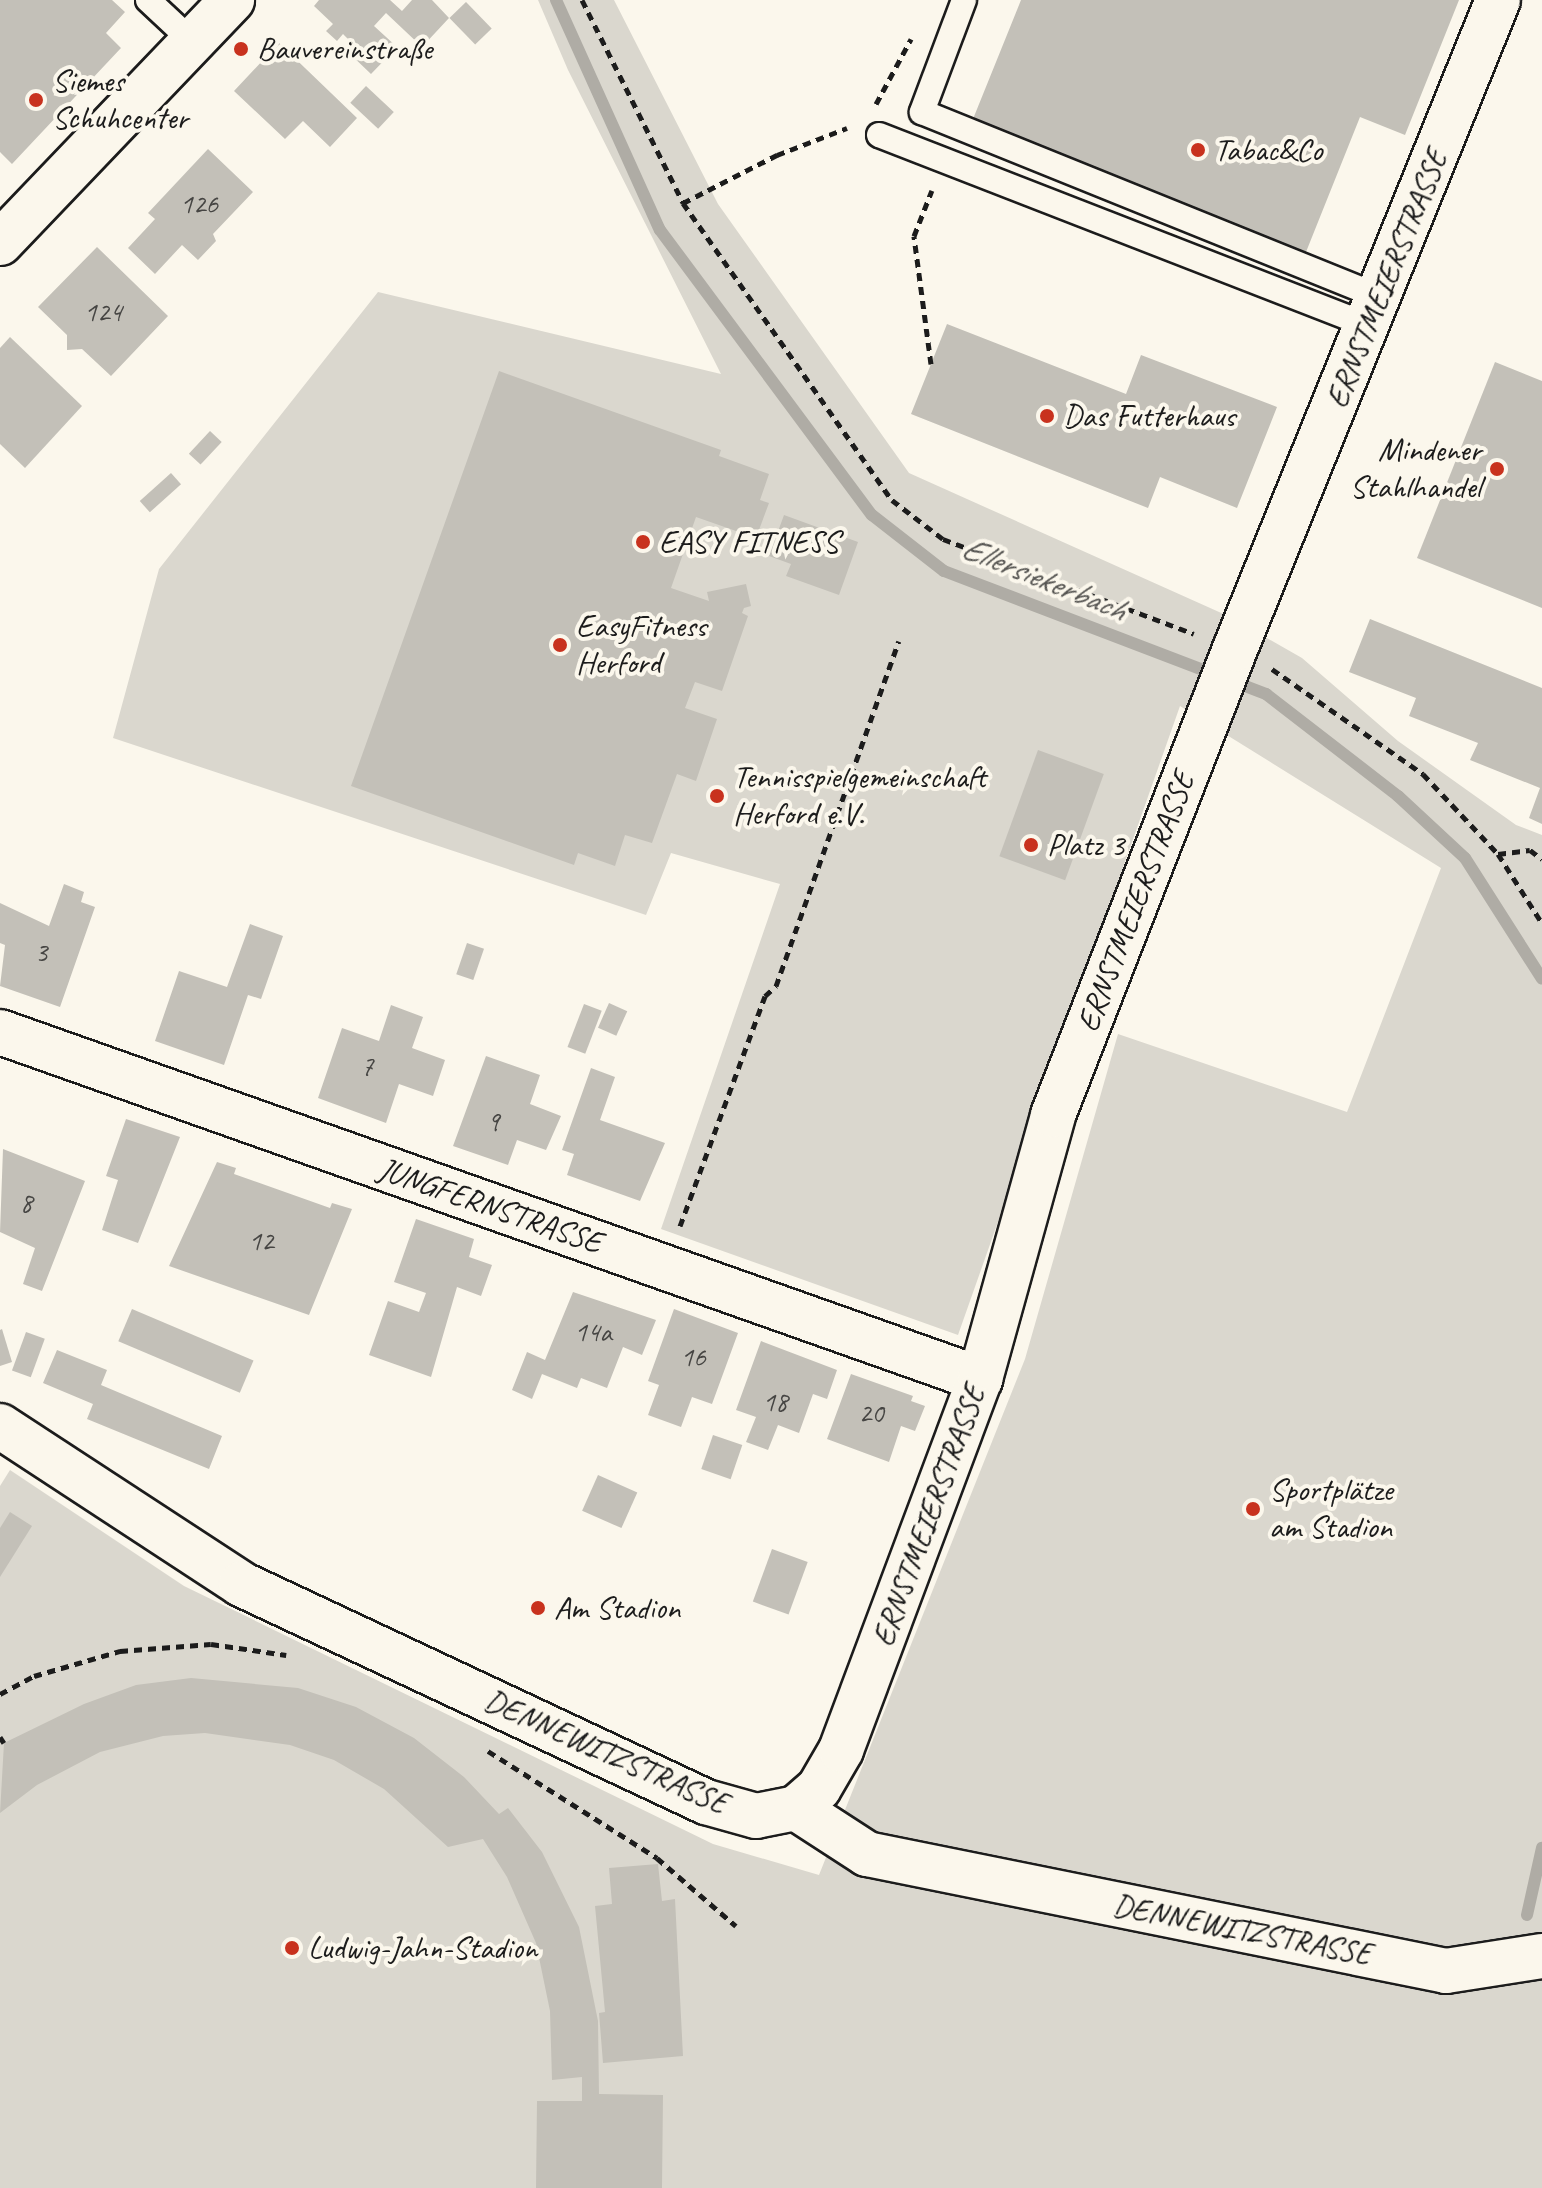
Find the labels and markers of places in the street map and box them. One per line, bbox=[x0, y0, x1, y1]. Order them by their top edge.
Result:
place label: Bauvereinstraße bbox=[257, 30, 432, 68]
marker: Bauvereinstraße bbox=[232, 40, 250, 58]
place label: Siemes Schuhcenter bbox=[52, 63, 188, 138]
marker: Siemes Schuhcenter bbox=[27, 91, 45, 109]
place label: Tabac&Co bbox=[1214, 131, 1322, 169]
marker: Tabac&Co bbox=[1189, 141, 1207, 159]
place label: Das Futterhaus bbox=[1063, 397, 1234, 435]
marker: Das Futterhaus bbox=[1038, 407, 1056, 425]
place label: Mindener Stahlhandel bbox=[1350, 432, 1481, 507]
marker: Mindener Stahlhandel bbox=[1488, 460, 1506, 478]
place label: EASY FITNESS bbox=[659, 523, 839, 561]
marker: EASY FITNESS bbox=[634, 533, 652, 551]
place label: EasyFitness Herford bbox=[576, 608, 706, 683]
marker: EasyFitness Herford bbox=[551, 636, 569, 654]
place label: Tennisspielgemeinschaft Herford e.V. bbox=[733, 759, 986, 834]
marker: Tennisspielgemeinschaft Herford e.V. bbox=[708, 787, 726, 805]
place label: Platz 3 bbox=[1047, 826, 1124, 864]
marker: Platz 3 bbox=[1022, 836, 1040, 854]
place label: Sportplätze am Stadion bbox=[1269, 1472, 1394, 1547]
marker: Sportplätze am Stadion bbox=[1244, 1500, 1262, 1518]
place label: Am Stadion bbox=[554, 1589, 681, 1627]
marker: Am Stadion bbox=[529, 1599, 547, 1617]
place label: Ludwig-Jahn-Stadion bbox=[308, 1929, 537, 1967]
marker: Ludwig-Jahn-Stadion bbox=[283, 1939, 301, 1957]

